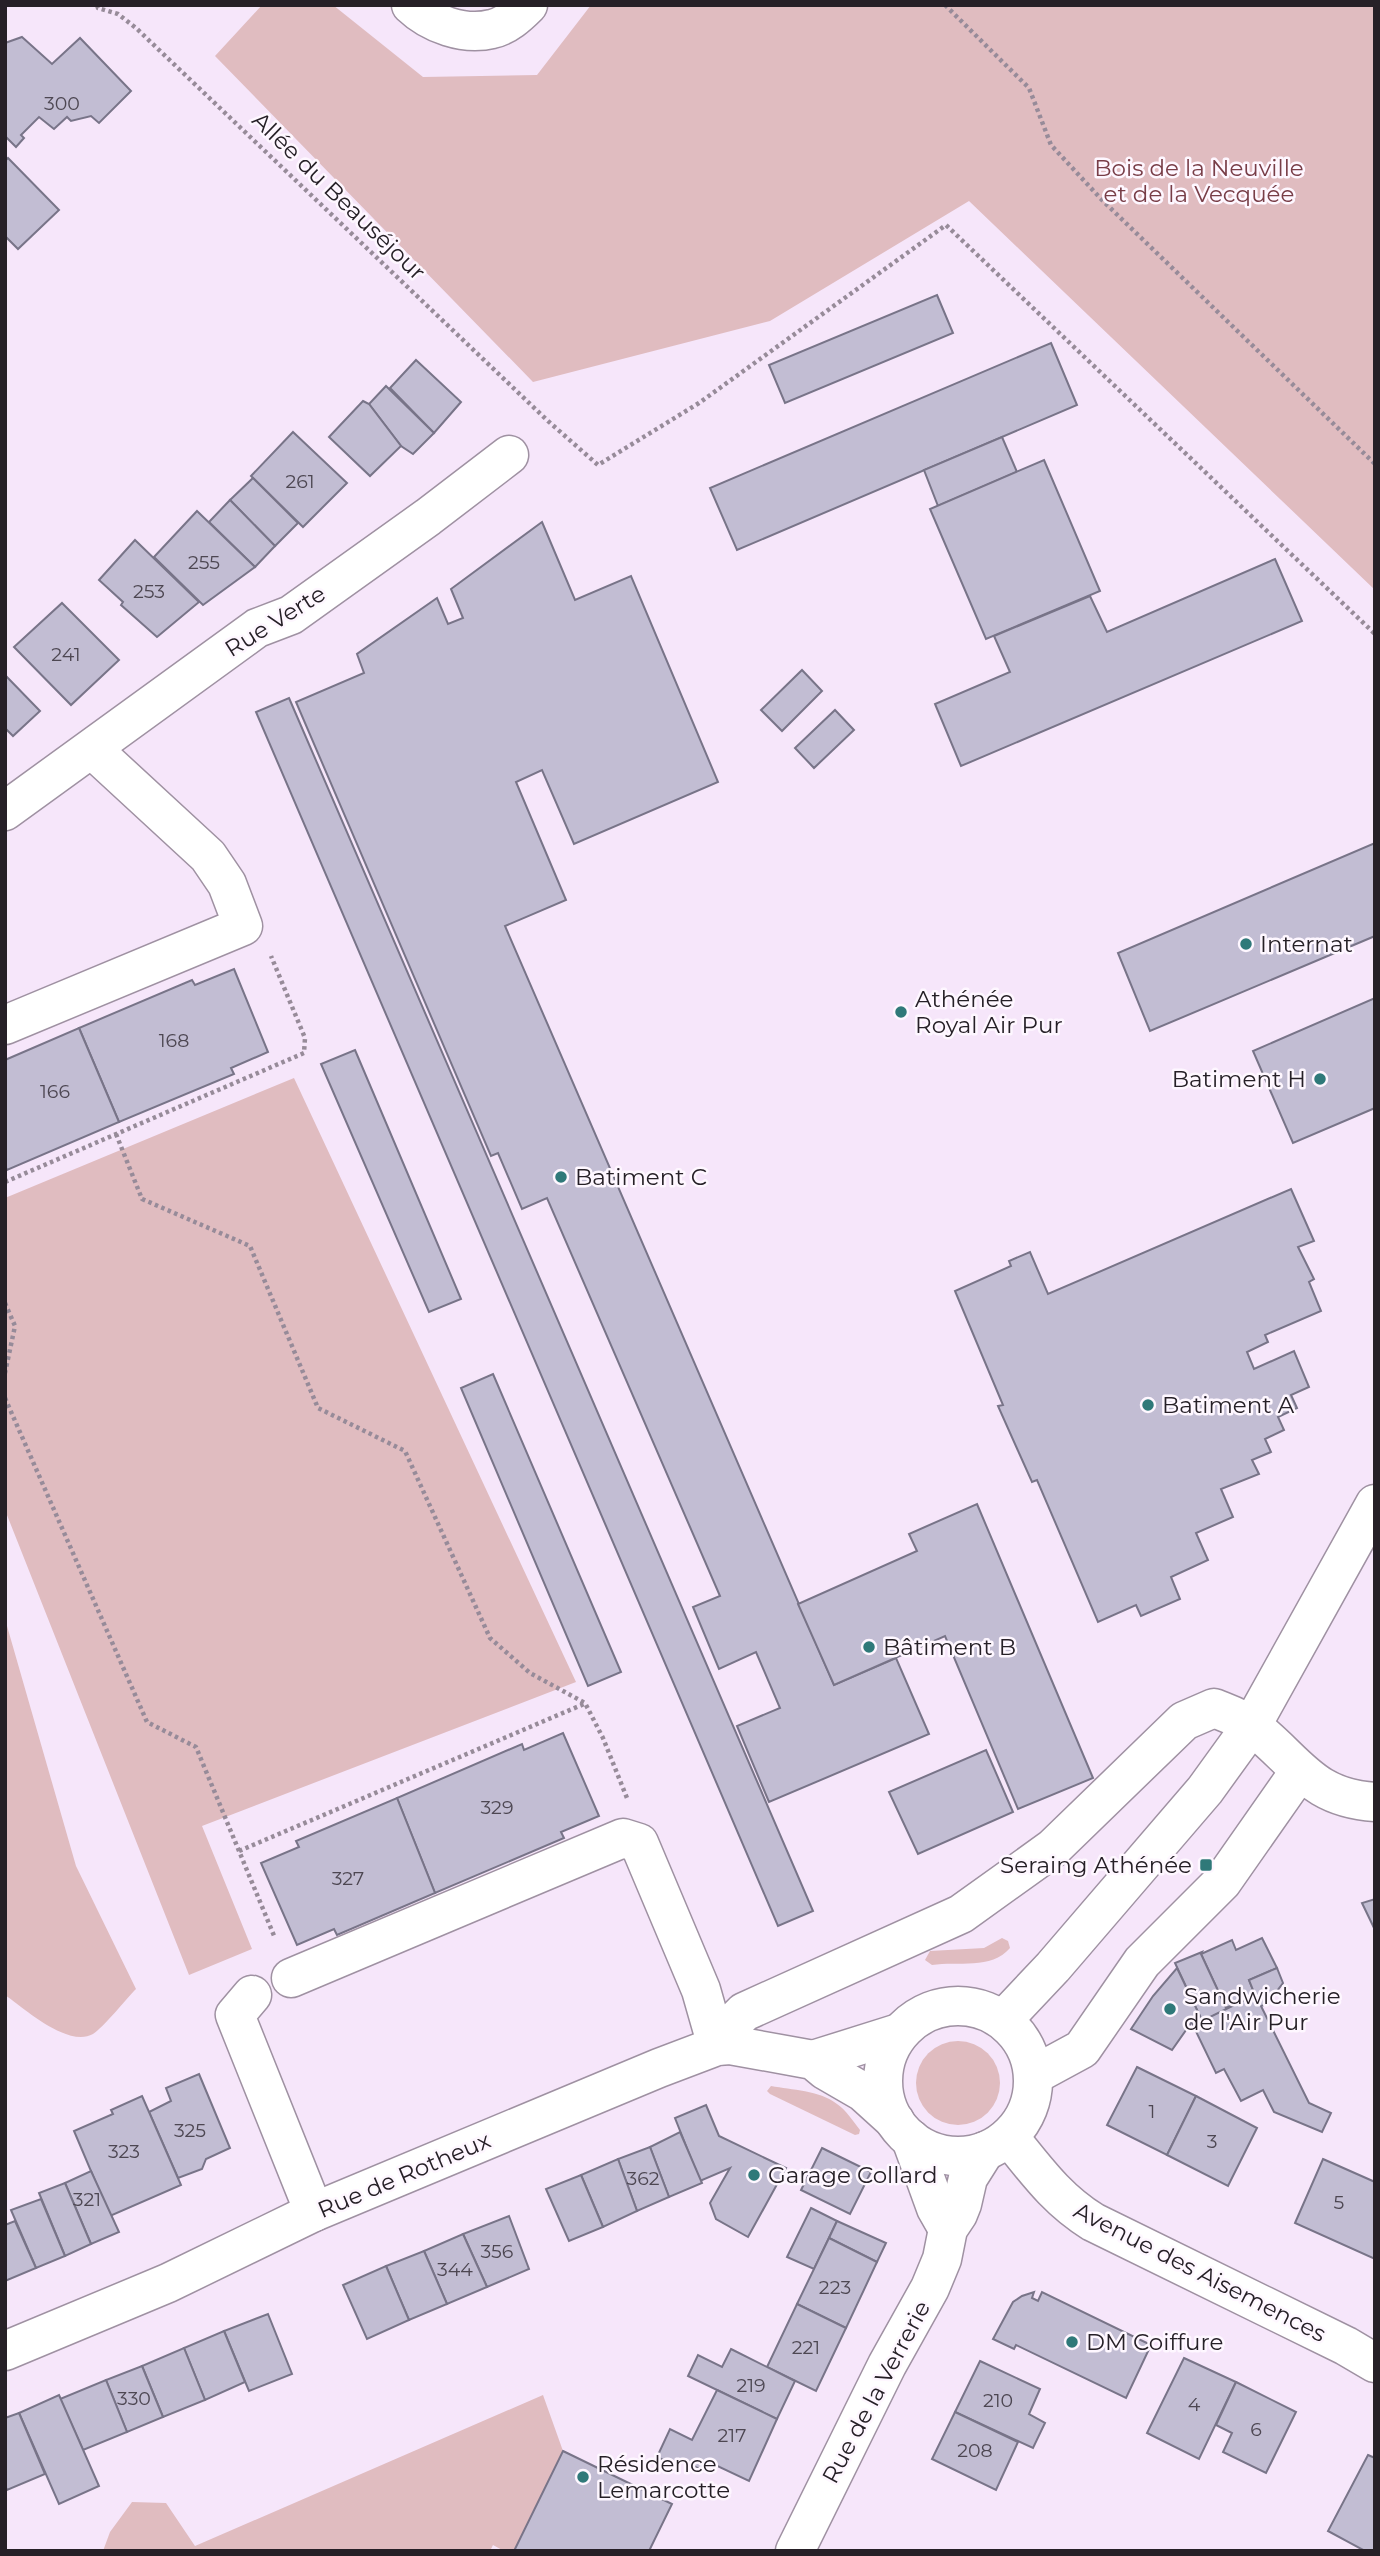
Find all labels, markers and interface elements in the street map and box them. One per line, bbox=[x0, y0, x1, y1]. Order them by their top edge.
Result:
house number: 300 bbox=[44, 92, 80, 115]
street label: Allée du Beauséjour bbox=[247, 106, 431, 286]
park label: Bois de la Neuville et de la Vecquée bbox=[1094, 154, 1304, 208]
house number: 261 bbox=[285, 470, 315, 493]
house number: 255 bbox=[188, 551, 220, 574]
street label: Rue Verte bbox=[220, 579, 330, 663]
house number: 253 bbox=[133, 580, 165, 603]
house number: 241 bbox=[51, 643, 81, 666]
place label: Internat bbox=[1260, 930, 1353, 958]
marker: Internat bbox=[1238, 936, 1254, 952]
place label: Athénée Royal Air Pur bbox=[915, 985, 1063, 1039]
marker: Athénée Royal Air Pur bbox=[893, 1004, 909, 1020]
house number: 168 bbox=[159, 1029, 189, 1052]
place label: Batiment H bbox=[1172, 1065, 1306, 1093]
marker: Batiment H bbox=[1312, 1071, 1328, 1087]
house number: 166 bbox=[40, 1080, 70, 1103]
place label: Batiment C bbox=[575, 1163, 707, 1191]
marker: Batiment C bbox=[553, 1169, 569, 1185]
place label: Batiment A bbox=[1162, 1391, 1295, 1419]
marker: Batiment A bbox=[1140, 1397, 1156, 1413]
place label: Bâtiment B bbox=[883, 1633, 1016, 1661]
marker: Bâtiment B bbox=[861, 1639, 877, 1655]
house number: 329 bbox=[481, 1796, 513, 1819]
place label: Seraing Athénée bbox=[1000, 1851, 1192, 1879]
marker: Seraing Athénée bbox=[1198, 1857, 1214, 1873]
house number: 327 bbox=[332, 1867, 364, 1890]
place label: Sandwicherie de l'Air Pur bbox=[1184, 1982, 1341, 2036]
marker: Sandwicherie de l'Air Pur bbox=[1162, 2001, 1178, 2017]
house number: 1 bbox=[1149, 2100, 1155, 2123]
house number: 325 bbox=[174, 2119, 206, 2142]
street label: Rue de Rotheux bbox=[313, 2126, 495, 2224]
house number: 3 bbox=[1207, 2130, 1217, 2153]
house number: 323 bbox=[108, 2140, 140, 2163]
place label: Garage Collard bbox=[768, 2161, 938, 2189]
house number: 362 bbox=[626, 2167, 660, 2190]
marker: Garage Collard bbox=[746, 2167, 762, 2183]
house number: 321 bbox=[73, 2188, 101, 2211]
house number: 5 bbox=[1334, 2191, 1345, 2214]
street label: Avenue des Aisemences bbox=[1069, 2196, 1331, 2348]
house number: 356 bbox=[481, 2240, 513, 2263]
house number: 344 bbox=[437, 2258, 473, 2281]
house number: 223 bbox=[819, 2276, 851, 2299]
street label: Rue de la Verrerie bbox=[816, 2296, 936, 2488]
place label: DM Coiffure bbox=[1086, 2328, 1223, 2356]
marker: DM Coiffure bbox=[1064, 2334, 1080, 2350]
house number: 221 bbox=[792, 2336, 820, 2359]
house number: 219 bbox=[736, 2374, 766, 2397]
house number: 330 bbox=[117, 2387, 151, 2410]
house number: 210 bbox=[983, 2389, 1013, 2412]
house number: 4 bbox=[1188, 2393, 1201, 2416]
house number: 6 bbox=[1250, 2418, 1262, 2441]
house number: 217 bbox=[718, 2424, 746, 2447]
house number: 208 bbox=[957, 2439, 993, 2462]
place label: Résidence Lemarcotte bbox=[597, 2450, 730, 2504]
marker: Résidence Lemarcotte bbox=[575, 2469, 591, 2485]

